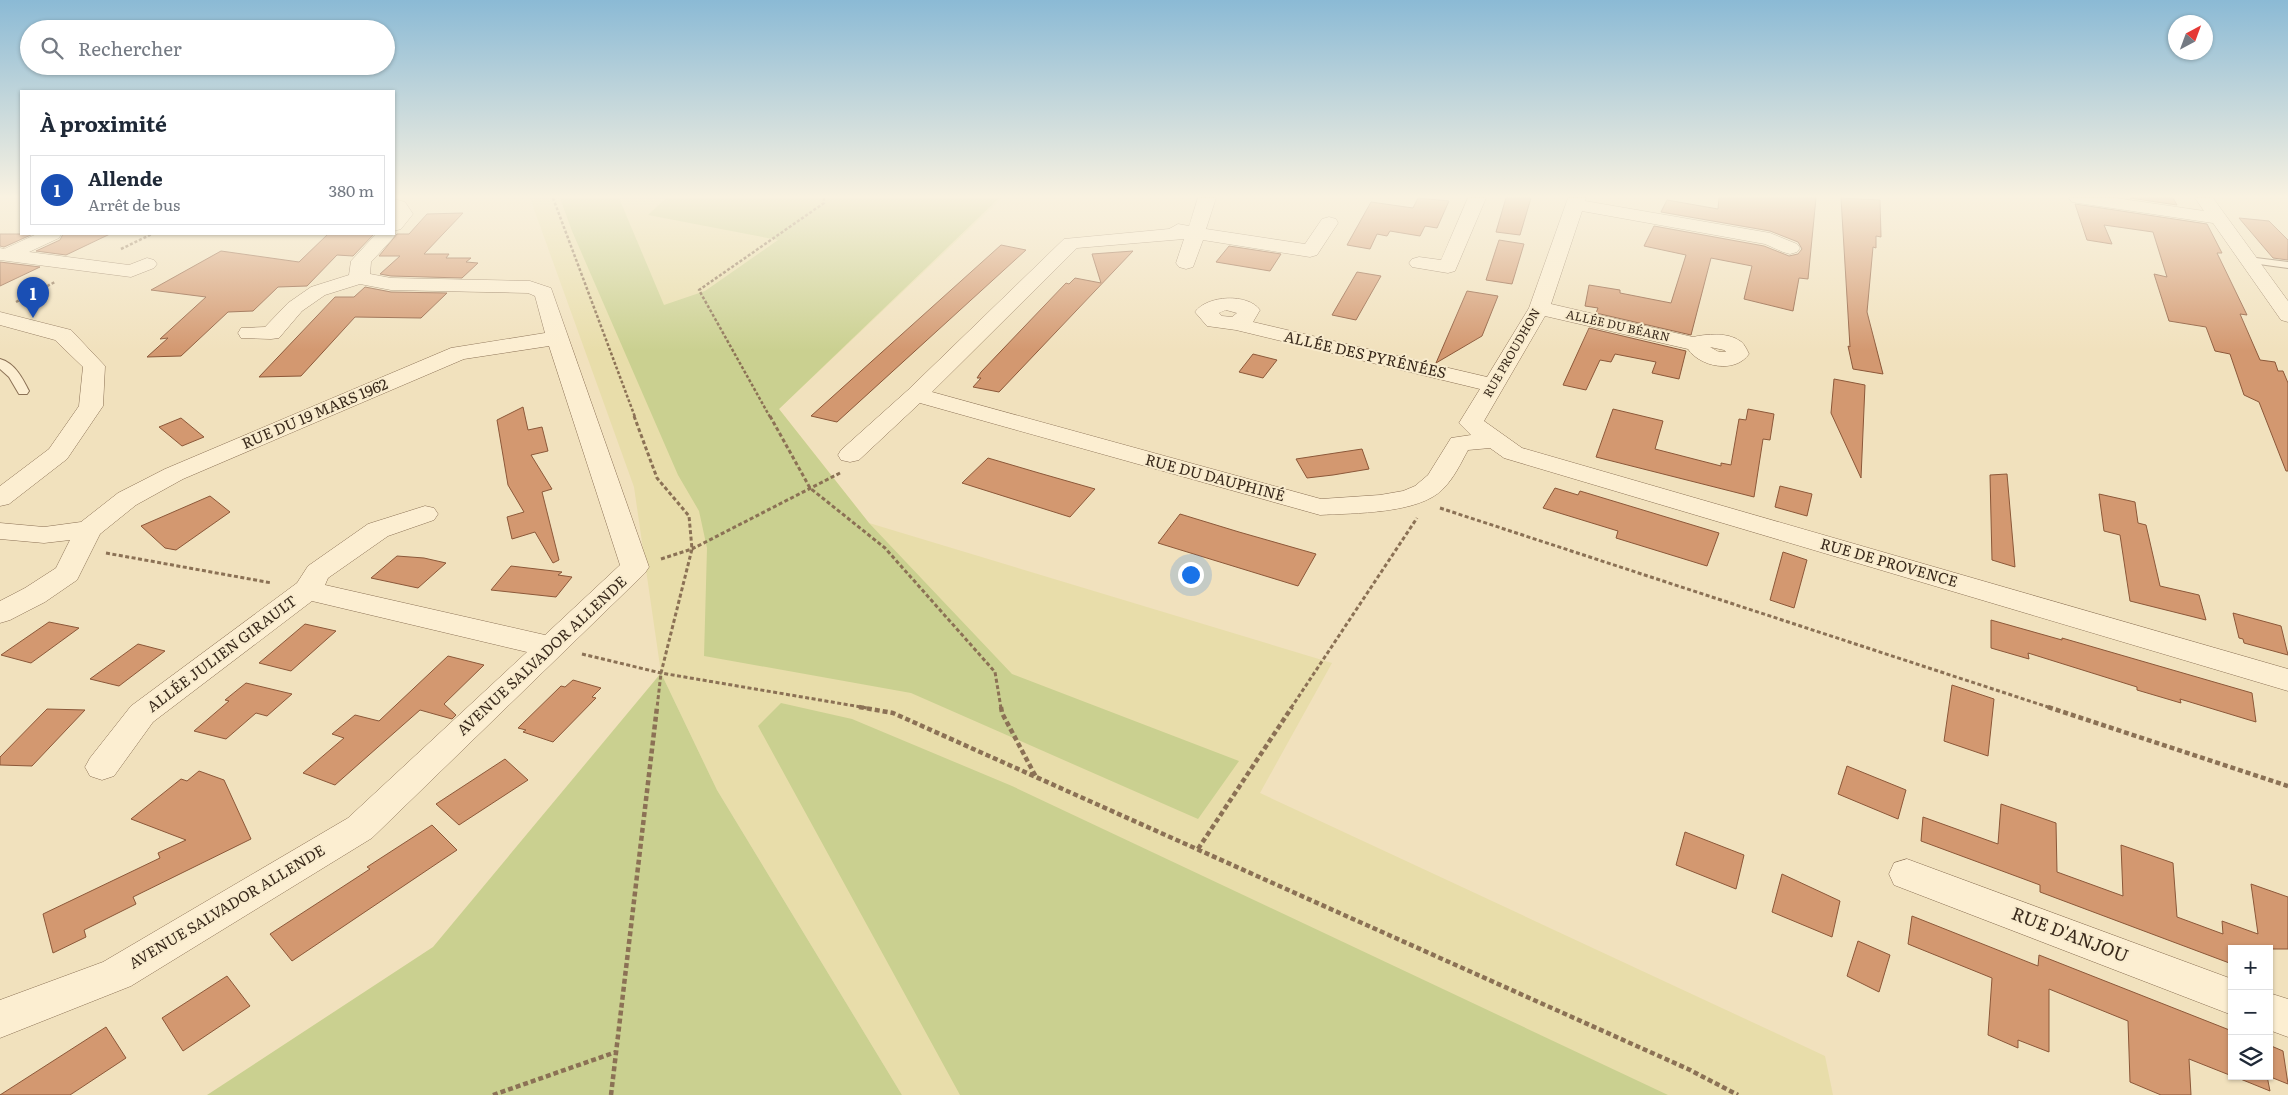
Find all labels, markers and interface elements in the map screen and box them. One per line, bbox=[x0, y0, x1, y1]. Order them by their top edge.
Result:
north arrow bbox=[2168, 15, 2213, 60]
search box bbox=[20, 20, 395, 75]
icon: search bbox=[38, 34, 66, 62]
text: Rechercher bbox=[78, 34, 182, 62]
text: À proximité bbox=[40, 107, 167, 138]
text: Allende bbox=[88, 164, 163, 192]
text: 1 bbox=[54, 178, 60, 202]
text: 380 m bbox=[329, 178, 374, 202]
text: Arrêt de bus bbox=[88, 192, 180, 216]
pin: 1 bbox=[17, 277, 49, 318]
street label: RUE PROUDHON bbox=[1478, 304, 1544, 401]
street label: ALLÉE DU BÉARN bbox=[1564, 304, 1672, 346]
street label: ALLÉE DES PYRÉNÉES bbox=[1282, 324, 1449, 383]
street label: RUE DU 19 MARS 1962 bbox=[238, 371, 391, 454]
street label: RUE DU DAUPHINÉ bbox=[1143, 447, 1288, 506]
street label: RUE DE PROVENCE bbox=[1818, 531, 1961, 592]
your location bbox=[1178, 562, 1204, 588]
street label: AVENUE SALVADOR ALLENDE bbox=[451, 570, 631, 740]
street label: ALLÉE JULIEN GIRAULT bbox=[141, 589, 301, 717]
street label: AVENUE SALVADOR ALLENDE bbox=[124, 838, 329, 974]
street label: RUE D'ANJOU bbox=[2008, 899, 2133, 968]
map controls bbox=[2228, 945, 2273, 1080]
button: + bbox=[2228, 945, 2273, 990]
button: − bbox=[2228, 990, 2273, 1035]
button: layers bbox=[2228, 1035, 2273, 1080]

